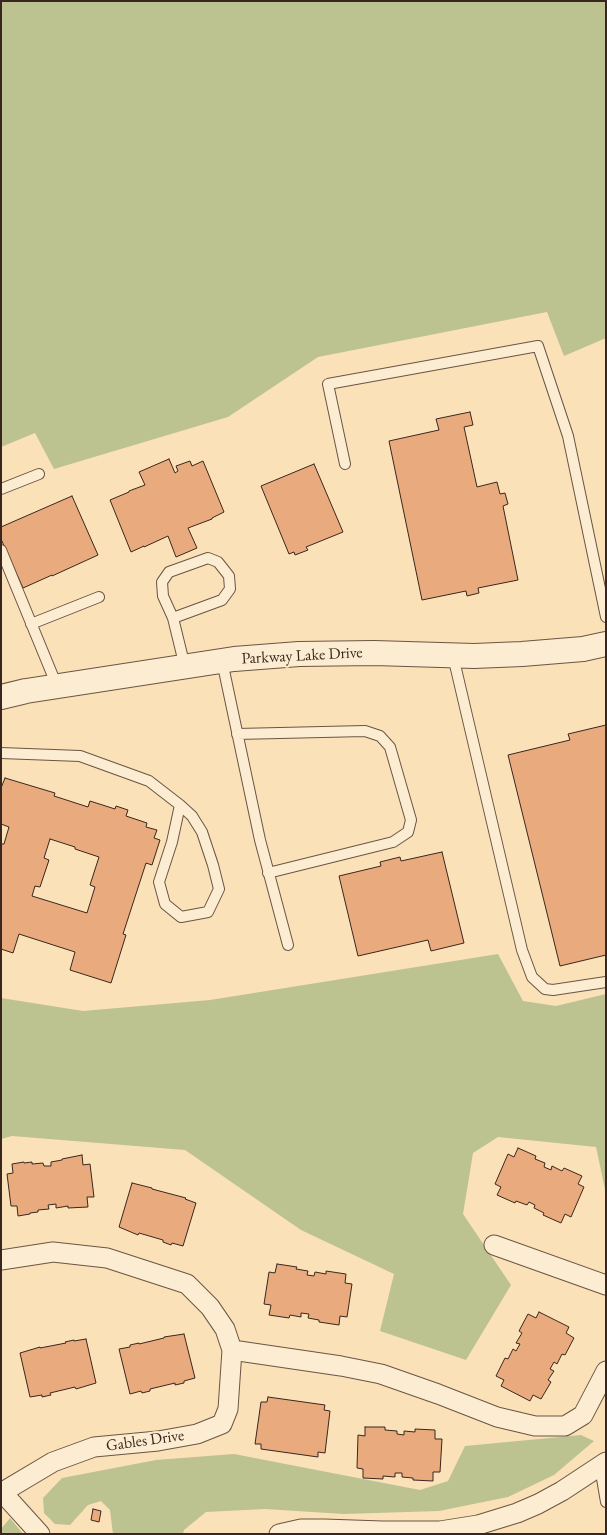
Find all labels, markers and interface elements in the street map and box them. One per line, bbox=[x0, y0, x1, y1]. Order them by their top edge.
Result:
street label: Parkway Lake Drive bbox=[241, 643, 363, 669]
street label: Gables Drive bbox=[105, 1426, 185, 1456]

